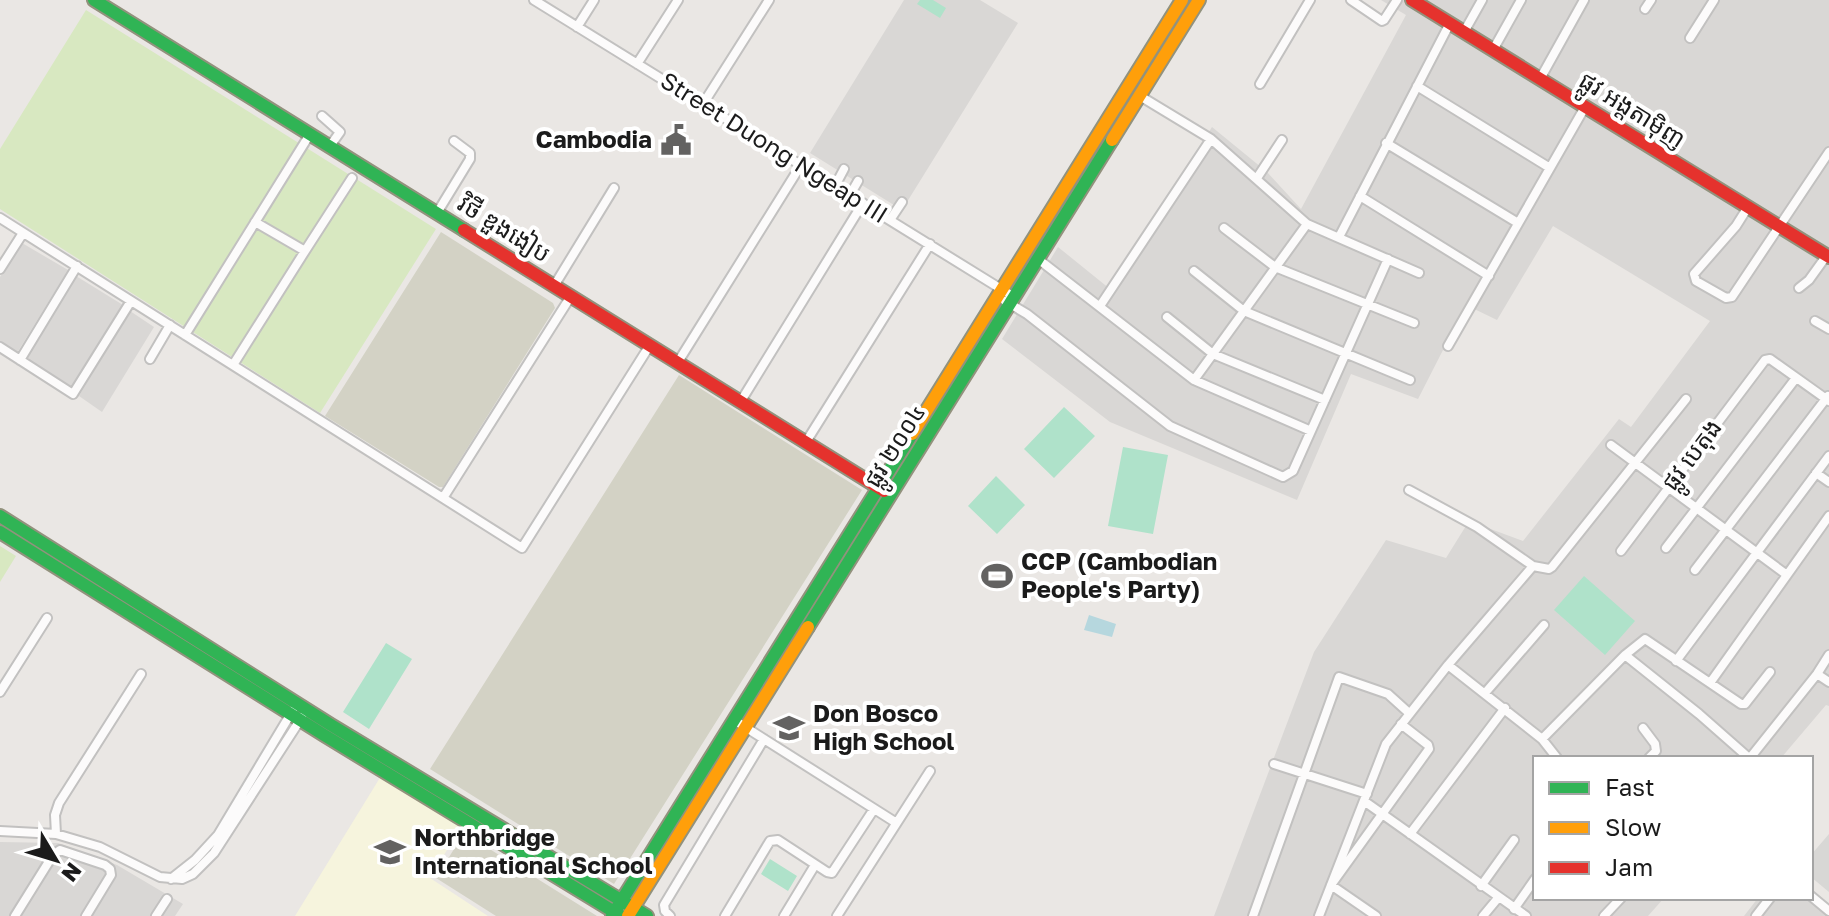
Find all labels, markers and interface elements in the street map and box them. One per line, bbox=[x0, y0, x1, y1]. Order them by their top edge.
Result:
street label: Street Duong Ngeap III bbox=[656, 65, 894, 228]
street label: ផ្លូវ អង្តតាម៉ិញ bbox=[1569, 65, 1691, 160]
public building icon: Cambodia bbox=[659, 123, 693, 157]
place label: Cambodia bbox=[536, 124, 652, 153]
street label: វិថី ឌួងងៀប bbox=[452, 188, 557, 269]
street label: ផ្លូវ ២០០៤ bbox=[857, 398, 938, 497]
street label: ផ្លូវ បេតុង bbox=[1655, 413, 1734, 501]
place label: CCP (Cambodian People's Party) bbox=[1021, 546, 1217, 603]
sports icon: CCP (Cambodian People's Party) bbox=[980, 559, 1014, 593]
place label: Don Bosco High School bbox=[813, 698, 954, 755]
school or university icon: Don Bosco High School bbox=[772, 711, 806, 745]
legend bbox=[1533, 756, 1813, 900]
text: Fast bbox=[1605, 772, 1655, 801]
text: Slow bbox=[1605, 812, 1661, 841]
north arrow bbox=[16, 820, 96, 900]
place label: Northbridge International School bbox=[414, 822, 653, 879]
school or university icon: Northbridge International School bbox=[373, 835, 407, 869]
text: Jam bbox=[1605, 852, 1653, 881]
text: N bbox=[56, 858, 88, 888]

